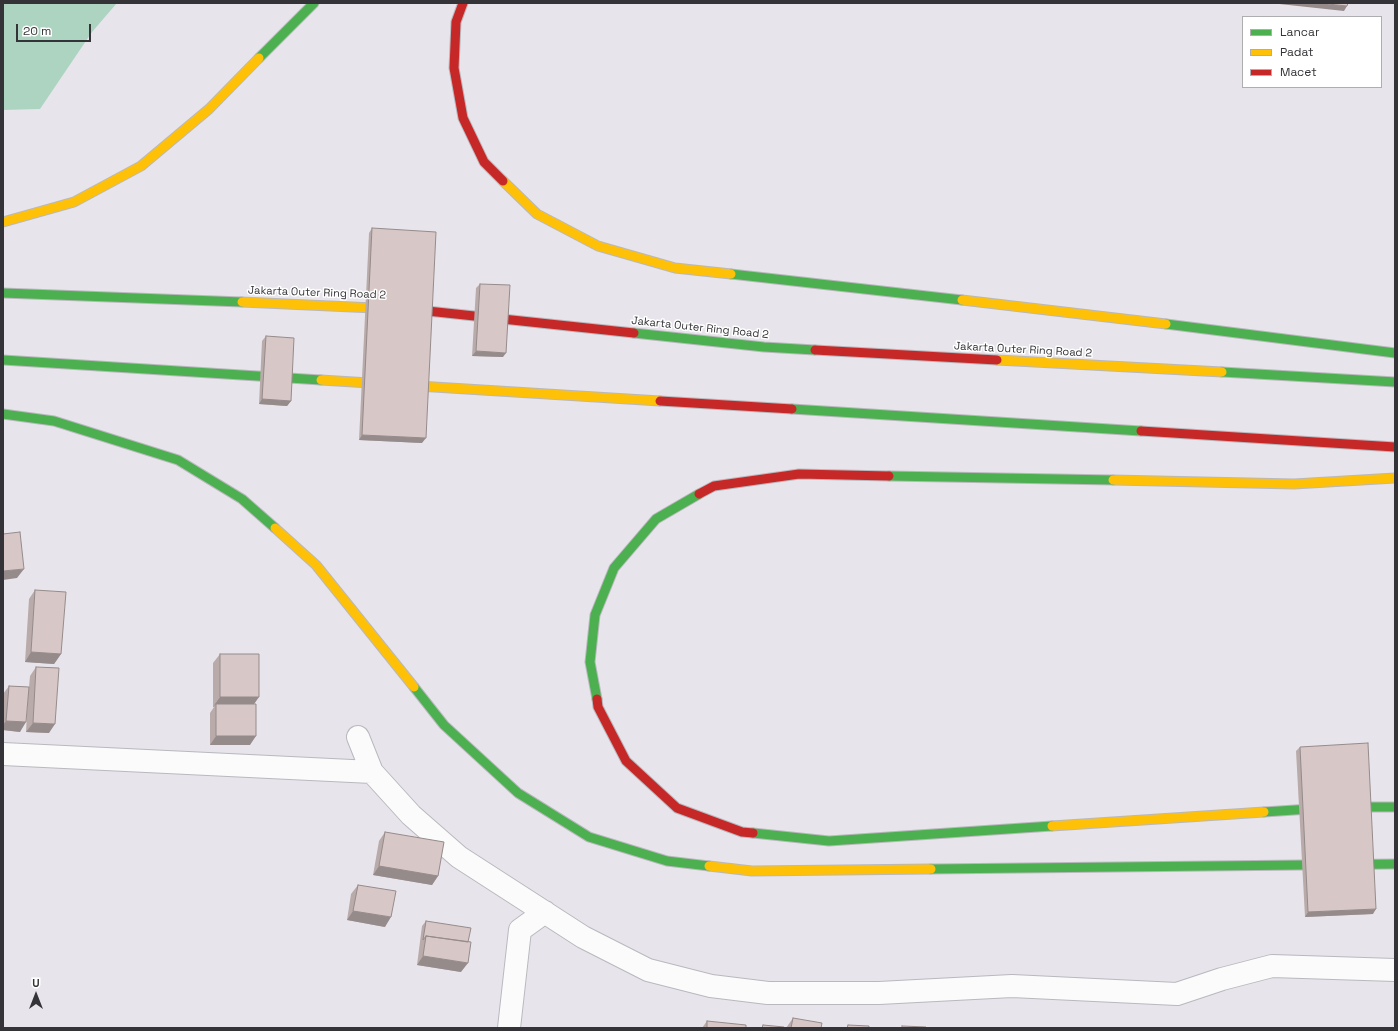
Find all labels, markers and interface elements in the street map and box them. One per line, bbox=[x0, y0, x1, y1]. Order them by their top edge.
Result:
scale bar bbox=[18, 16, 93, 42]
legend bbox=[1242, 16, 1382, 88]
text: 20 m bbox=[23, 23, 51, 39]
text: Lancar bbox=[1280, 24, 1319, 40]
text: Padat bbox=[1280, 44, 1314, 60]
text: Macet bbox=[1280, 64, 1317, 80]
street label: Jakarta Outer Ring Road 2 bbox=[248, 284, 386, 302]
street label: Jakarta Outer Ring Road 2 bbox=[631, 314, 769, 342]
street label: Jakarta Outer Ring Road 2 bbox=[954, 340, 1092, 360]
north arrow bbox=[16, 975, 56, 1015]
text: U bbox=[32, 976, 40, 990]

